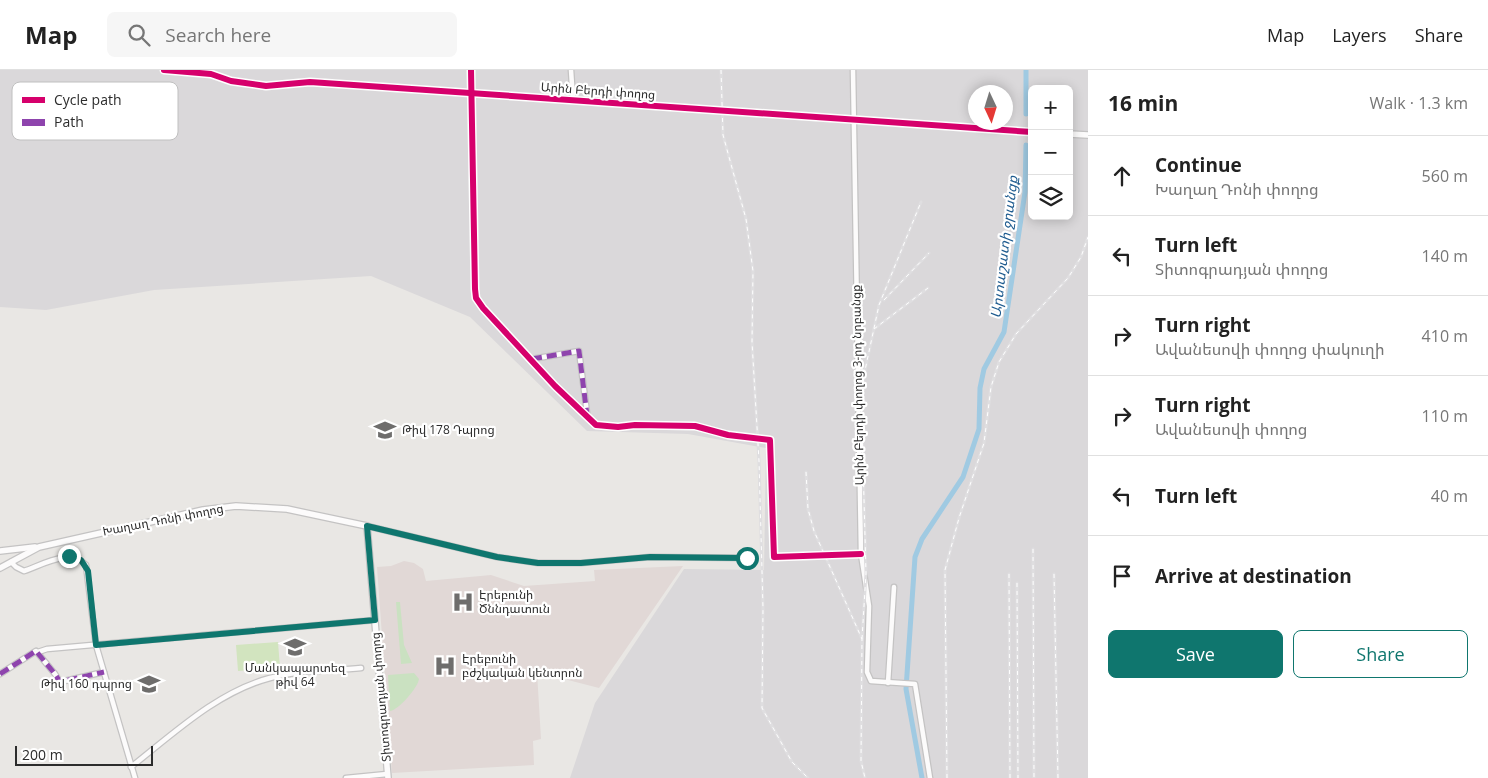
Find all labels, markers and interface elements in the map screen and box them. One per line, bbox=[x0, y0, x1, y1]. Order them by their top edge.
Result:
search box bbox=[107, 12, 457, 57]
text: Map bbox=[25, 18, 77, 51]
icon: search bbox=[125, 21, 153, 49]
text: Search here bbox=[165, 22, 271, 48]
text: Map bbox=[1267, 23, 1304, 47]
text: Layers bbox=[1332, 23, 1387, 47]
text: Share bbox=[1415, 23, 1463, 47]
street label: Արին Բերդի փողոց bbox=[540, 78, 656, 103]
legend bbox=[12, 82, 178, 140]
north arrow bbox=[968, 85, 1013, 130]
map controls bbox=[1028, 85, 1073, 220]
button: + bbox=[1028, 85, 1073, 130]
text: 16 min bbox=[1108, 89, 1178, 117]
text: Cycle path bbox=[54, 90, 122, 109]
text: Walk · 1.3 km bbox=[1370, 92, 1468, 114]
text: Path bbox=[54, 112, 84, 131]
button: − bbox=[1028, 130, 1073, 175]
text: Continue bbox=[1155, 152, 1242, 178]
icon: ahead bbox=[1108, 162, 1136, 190]
text: 560 m bbox=[1422, 165, 1468, 187]
water label: Արտաշատի ջրանցք bbox=[985, 174, 1022, 319]
button: layers bbox=[1028, 175, 1073, 220]
text: Խաղաղ Դոնի փողոց bbox=[1155, 178, 1319, 200]
text: Turn left bbox=[1155, 232, 1237, 258]
icon: left bbox=[1108, 242, 1136, 270]
text: 140 m bbox=[1422, 245, 1468, 267]
text: Տիտոգրադյան փողոց bbox=[1155, 258, 1328, 280]
street label: Արին Բերդի փողոց 3-րդ նրբանցք bbox=[847, 285, 868, 486]
text: Turn right bbox=[1155, 312, 1250, 338]
icon: right bbox=[1108, 322, 1136, 350]
text: 410 m bbox=[1422, 325, 1468, 347]
text: Ավանեսովի փողոց փակուղի bbox=[1155, 338, 1385, 360]
text: Turn right bbox=[1155, 392, 1250, 418]
icon: right bbox=[1108, 402, 1136, 430]
text: 110 m bbox=[1422, 405, 1468, 427]
school or university icon: Թիվ 178 Դպրոց bbox=[372, 417, 398, 443]
text: Ավանեսովի փողոց bbox=[1155, 418, 1307, 440]
place label: Թիվ 178 Դպրոց bbox=[402, 421, 495, 438]
icon: left bbox=[1108, 482, 1136, 510]
text: Turn left bbox=[1155, 483, 1237, 509]
text: 40 m bbox=[1431, 485, 1468, 507]
street label: Խաղաղ Դոնի փողոց bbox=[101, 499, 225, 540]
route end bbox=[58, 545, 81, 568]
route start bbox=[736, 547, 759, 570]
icon: arrive bbox=[1108, 562, 1136, 590]
text: Arrive at destination bbox=[1155, 563, 1352, 589]
place label: Էրեբունի Ծննդատուն bbox=[479, 586, 550, 617]
hospital icon: Էրեբունի Ծննդատուն bbox=[450, 589, 476, 615]
button: Save bbox=[1108, 630, 1283, 678]
button: Share bbox=[1293, 630, 1468, 678]
street label: Տիտոգրադյան փողոց bbox=[366, 632, 395, 763]
school or university icon: Մանկապարտեզ թիվ 64 bbox=[282, 634, 308, 660]
place label: Էրեբունի բժշկական կենտրոն bbox=[462, 650, 582, 681]
hospital icon: Էրեբունի բժշկական կենտրոն bbox=[432, 653, 458, 679]
place label: Մանկապարտեզ թիվ 64 bbox=[245, 659, 346, 690]
school or university icon: Թիվ 160 դպրոց bbox=[136, 671, 162, 697]
place label: Թիվ 160 դպրոց bbox=[41, 675, 132, 692]
scale bar bbox=[15, 743, 152, 766]
text: 200 m bbox=[22, 745, 63, 764]

